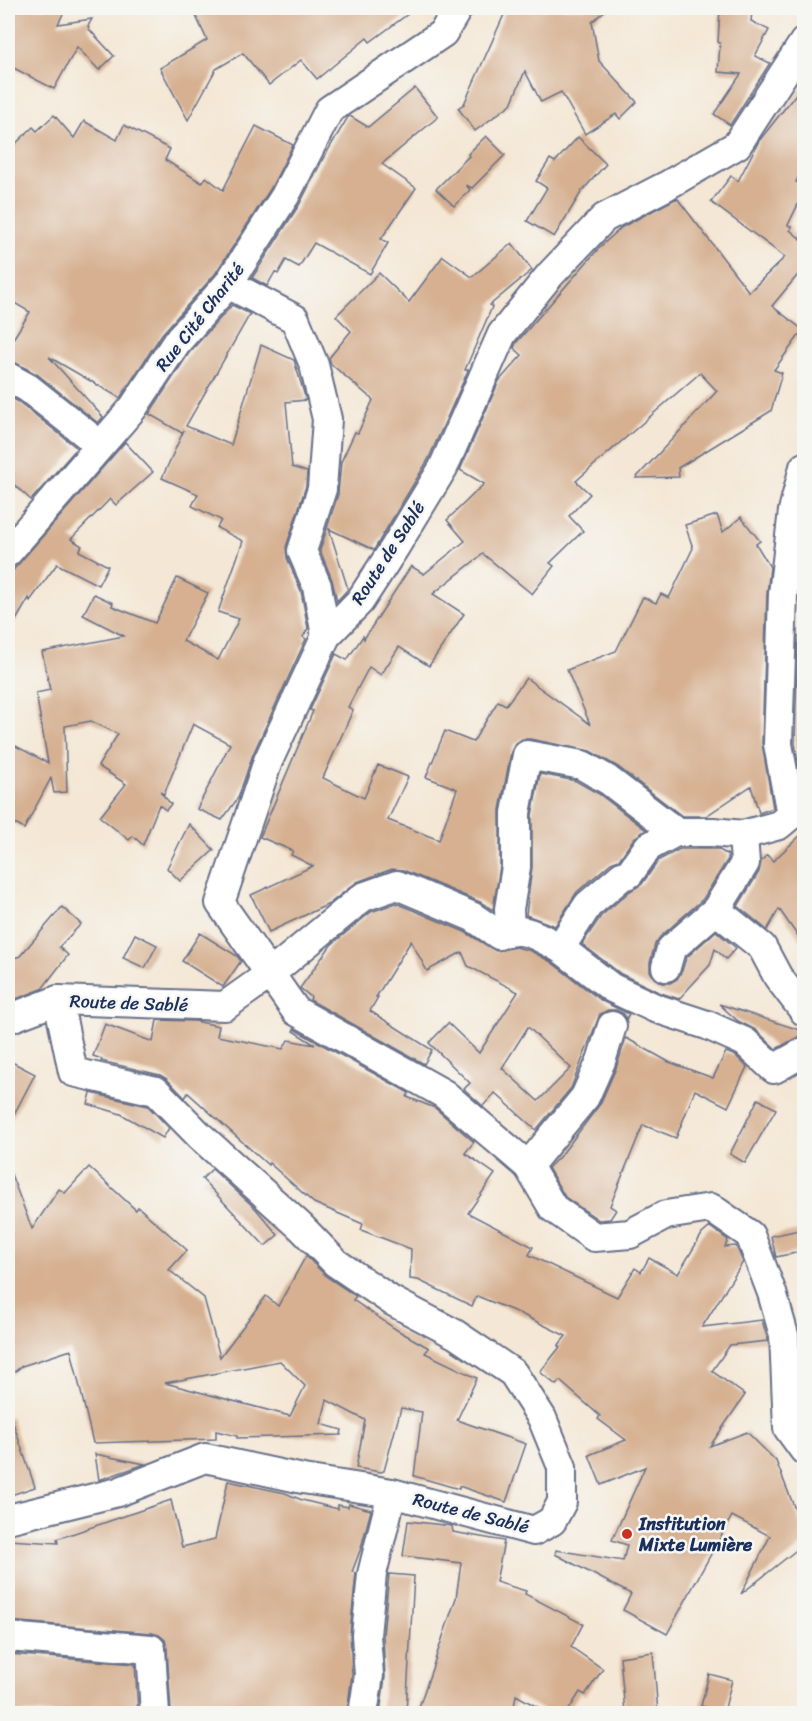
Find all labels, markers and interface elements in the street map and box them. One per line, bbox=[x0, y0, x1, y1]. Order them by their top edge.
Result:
street label: Rue Cité Charité bbox=[147, 255, 253, 379]
street label: Route de Sablé bbox=[342, 495, 434, 611]
street label: Route de Sablé bbox=[69, 985, 189, 1021]
street label: Route de Sablé bbox=[410, 1483, 532, 1543]
place label: Institution Mixte Lumière bbox=[638, 1508, 753, 1561]
marker: Institution Mixte Lumière bbox=[620, 1527, 634, 1541]

